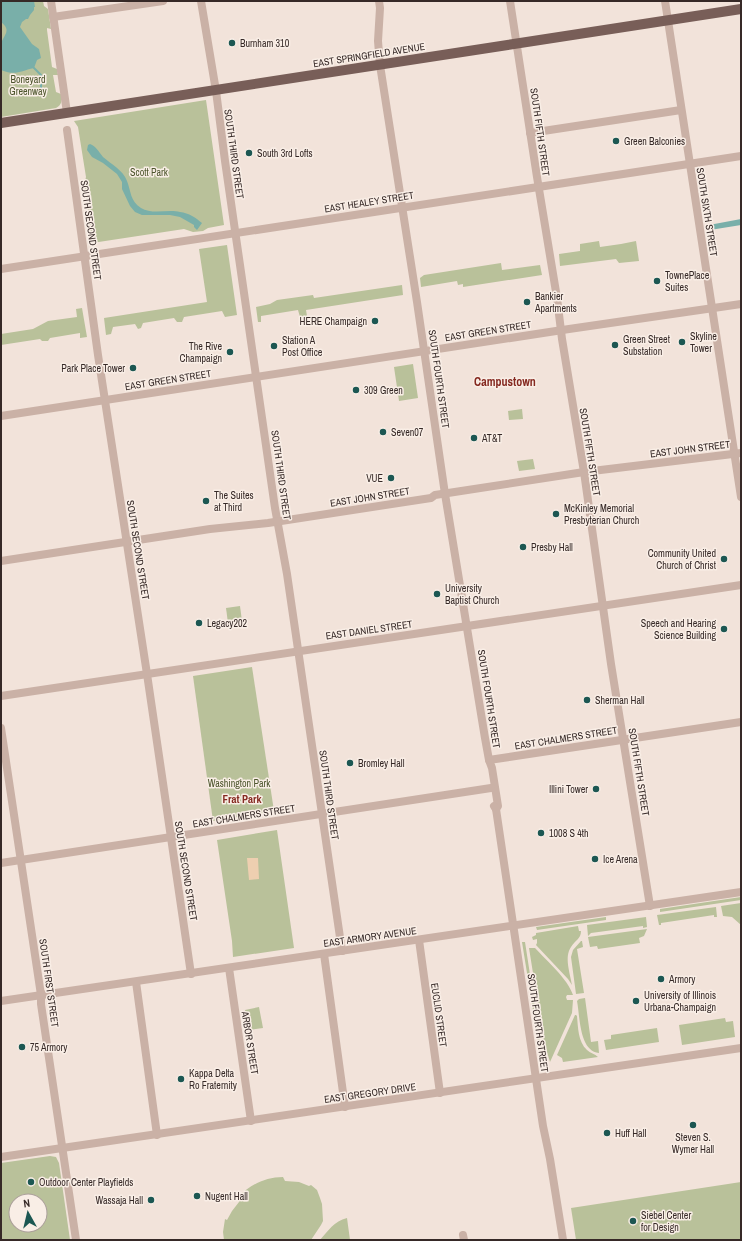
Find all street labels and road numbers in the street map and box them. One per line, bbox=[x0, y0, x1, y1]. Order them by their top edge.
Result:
street label: EAST SPRINGFIELD AVENUE bbox=[312, 40, 426, 70]
street label: SOUTH FIFTH STREET bbox=[527, 87, 553, 177]
street label: SOUTH THIRD STREET bbox=[221, 108, 247, 200]
street label: SOUTH SIXTH STREET bbox=[694, 167, 720, 257]
street label: SOUTH SECOND STREET bbox=[78, 179, 104, 281]
street label: EAST HEALEY STREET bbox=[323, 189, 415, 215]
street label: EAST GREEN STREET bbox=[444, 318, 532, 344]
street label: SOUTH FOURTH STREET bbox=[426, 329, 452, 429]
street label: EAST GREEN STREET bbox=[124, 367, 212, 393]
street label: SOUTH FIFTH STREET bbox=[577, 407, 603, 497]
street label: SOUTH THIRD STREET bbox=[268, 429, 294, 521]
street label: EAST JOHN STREET bbox=[649, 438, 731, 460]
street label: EAST JOHN STREET bbox=[329, 484, 411, 510]
street label: SOUTH SECOND STREET bbox=[124, 499, 152, 601]
street label: EAST DANIEL STREET bbox=[325, 617, 413, 643]
street label: SOUTH FOURTH STREET bbox=[475, 649, 503, 749]
street label: EAST CHALMERS STREET bbox=[514, 723, 618, 753]
street label: SOUTH FIFTH STREET bbox=[626, 727, 652, 817]
street label: SOUTH THIRD STREET bbox=[316, 749, 342, 841]
street label: EAST CHALMERS STREET bbox=[192, 801, 296, 831]
street label: SOUTH SECOND STREET bbox=[172, 820, 200, 922]
street label: EAST ARMORY AVENUE bbox=[323, 924, 417, 950]
street label: SOUTH FIRST STREET bbox=[36, 938, 62, 1028]
street label: SOUTH FOURTH STREET bbox=[525, 973, 551, 1073]
street label: EUCLID STREET bbox=[428, 982, 450, 1048]
street label: ARBOR STREET bbox=[238, 1009, 261, 1076]
street label: EAST GREGORY DRIVE bbox=[323, 1080, 417, 1106]

